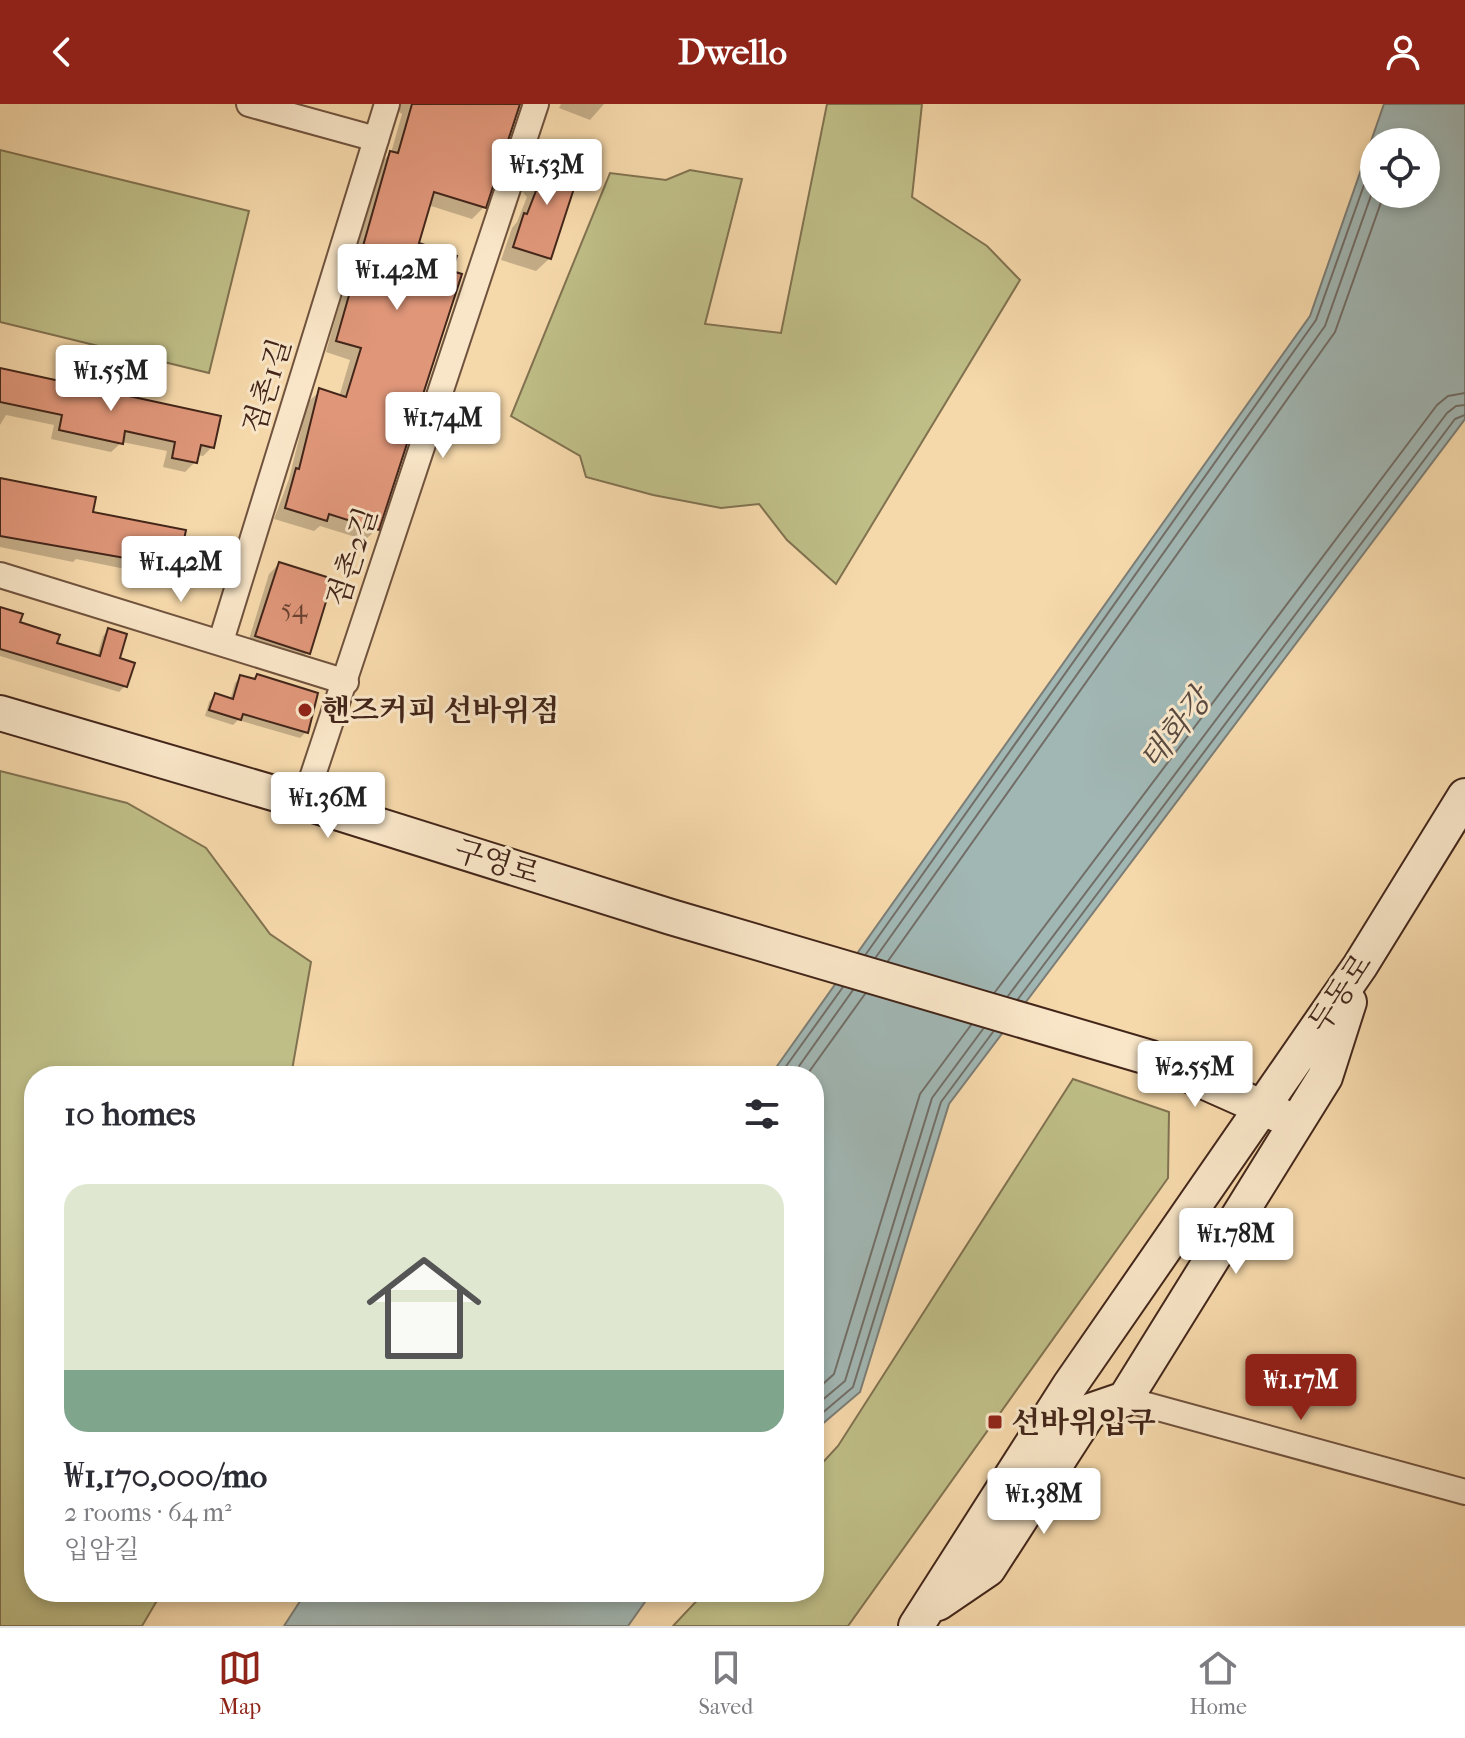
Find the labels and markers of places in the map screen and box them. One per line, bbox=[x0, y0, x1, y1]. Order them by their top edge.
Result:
pin: ₩1.53M bbox=[482, 139, 612, 207]
pin: ₩1.42M bbox=[332, 244, 462, 312]
pin: ₩1.55M bbox=[46, 345, 176, 413]
pin: ₩1.74M bbox=[378, 392, 508, 460]
pin: ₩1.42M bbox=[116, 536, 246, 604]
place label: 핸즈커피 선바위점 bbox=[321, 693, 559, 728]
marker: 핸즈커피 선바위점 bbox=[296, 701, 314, 719]
pin: ₩1.36M bbox=[263, 772, 393, 840]
pin: ₩2.55M bbox=[1130, 1041, 1260, 1109]
pin: ₩1.78M bbox=[1171, 1208, 1301, 1276]
pin: ₩1.17M bbox=[1236, 1354, 1366, 1422]
place label: 선바위입구 bbox=[1011, 1405, 1156, 1440]
marker: 선바위입구 bbox=[986, 1413, 1004, 1431]
pin: ₩1.38M bbox=[979, 1468, 1109, 1536]

